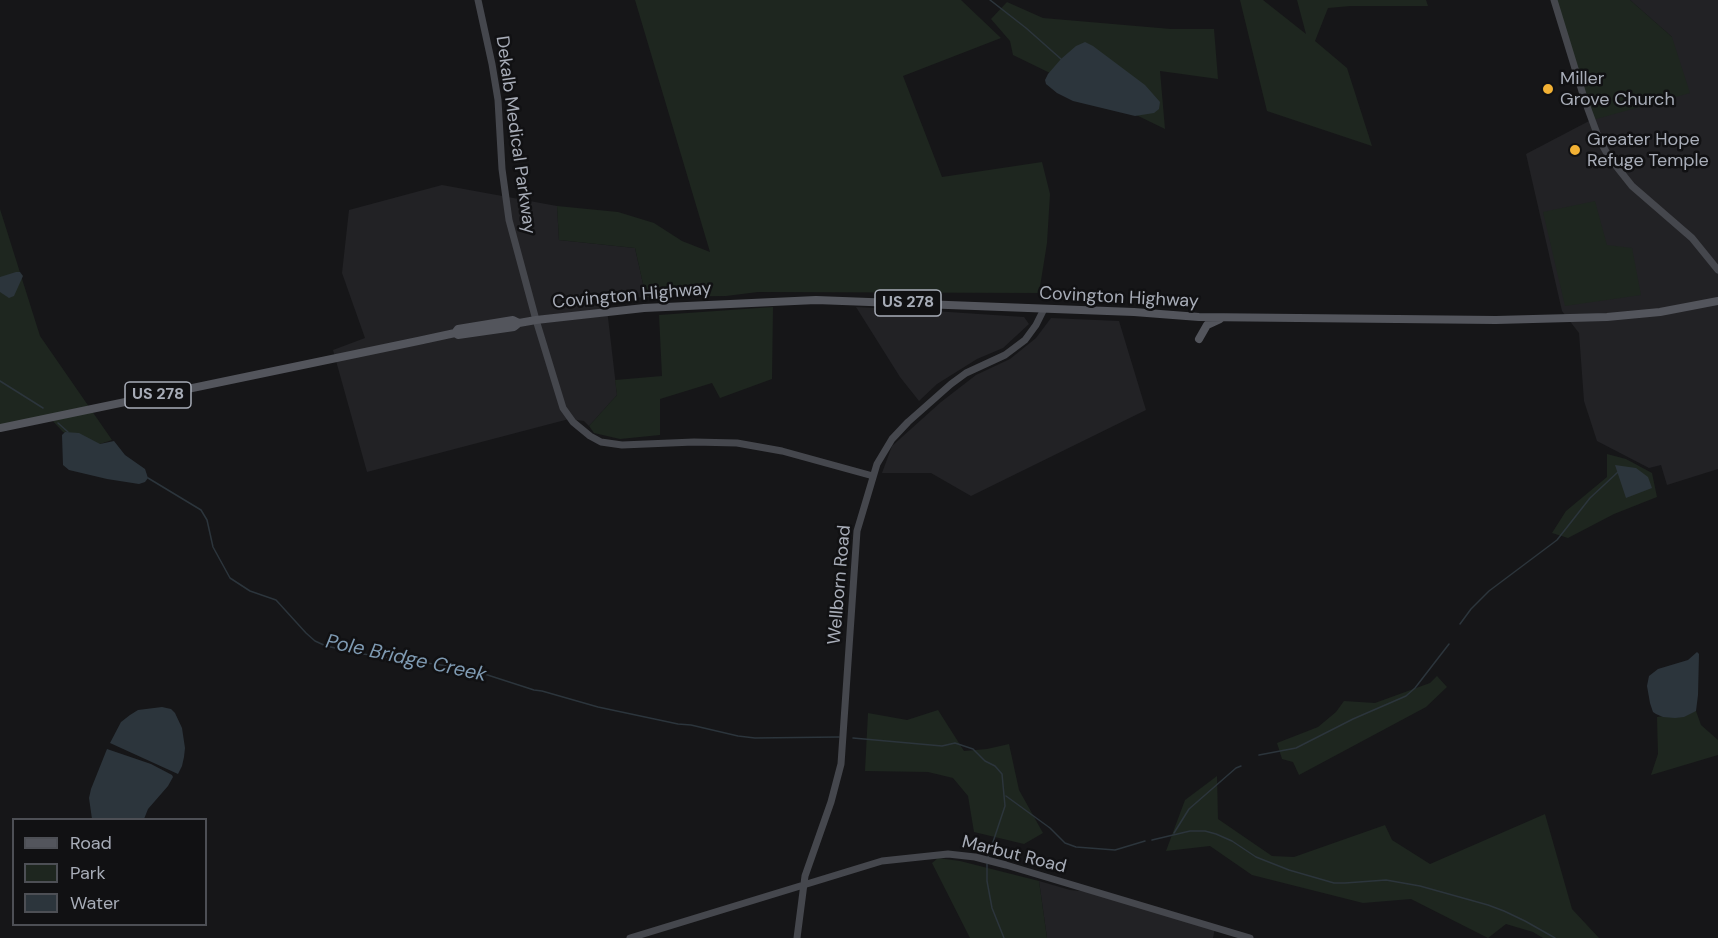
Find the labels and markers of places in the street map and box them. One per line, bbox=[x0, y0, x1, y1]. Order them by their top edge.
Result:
place label: Miller Grove Church bbox=[1560, 68, 1675, 110]
marker: Miller Grove Church bbox=[1541, 82, 1555, 96]
place label: Greater Hope Refuge Temple bbox=[1587, 129, 1709, 172]
marker: Greater Hope Refuge Temple bbox=[1568, 143, 1582, 157]

